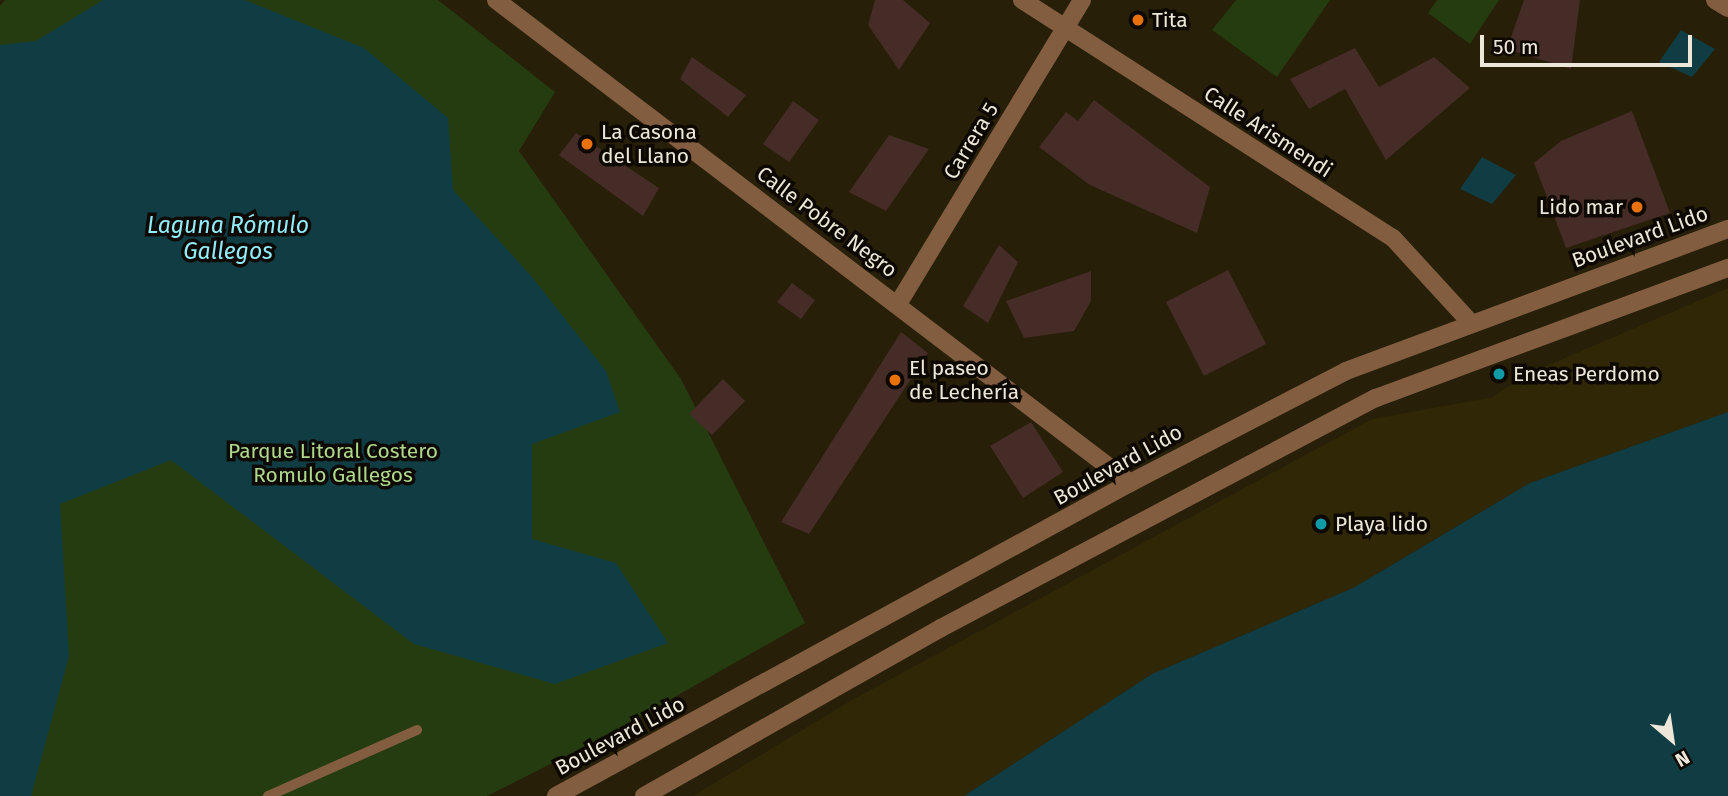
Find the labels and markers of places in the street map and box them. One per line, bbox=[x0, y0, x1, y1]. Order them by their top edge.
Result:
place label: Tita bbox=[1152, 7, 1188, 33]
marker: Tita bbox=[1130, 12, 1146, 28]
place label: La Casona del Llano bbox=[601, 119, 697, 169]
marker: La Casona del Llano bbox=[579, 136, 595, 152]
place label: Lido mar bbox=[1539, 194, 1623, 220]
marker: Lido mar bbox=[1629, 199, 1645, 215]
place label: El paseo de Lechería bbox=[909, 355, 1019, 405]
place label: Eneas Perdomo bbox=[1513, 361, 1660, 387]
marker: Eneas Perdomo bbox=[1491, 366, 1507, 382]
marker: El paseo de Lechería bbox=[887, 372, 903, 388]
place label: Playa lido bbox=[1335, 511, 1428, 537]
marker: Playa lido bbox=[1313, 516, 1329, 532]

